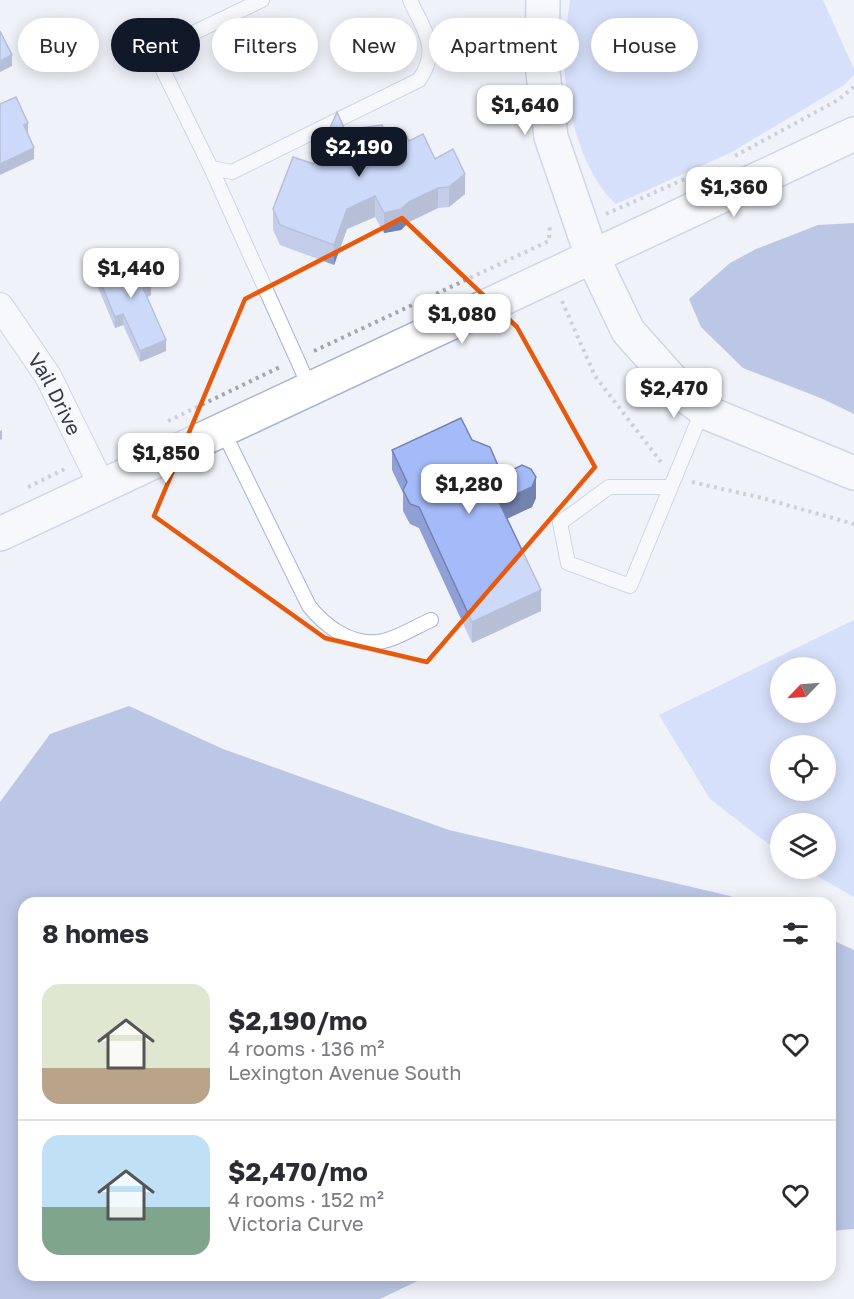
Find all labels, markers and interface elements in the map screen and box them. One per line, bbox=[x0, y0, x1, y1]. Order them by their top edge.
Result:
chip: Buy bbox=[18, 18, 99, 72]
chip: Rent bbox=[111, 18, 200, 72]
chip: Filters bbox=[212, 18, 318, 72]
chip: New bbox=[330, 18, 417, 72]
chip: Apartment bbox=[429, 18, 579, 72]
chip: House bbox=[591, 18, 698, 72]
pin: $1,640 bbox=[476, 85, 574, 136]
text: $1,640 bbox=[491, 92, 559, 116]
pin: $2,190 bbox=[310, 127, 408, 178]
text: $2,190 bbox=[325, 134, 393, 158]
pin: $1,360 bbox=[685, 167, 783, 218]
text: $1,360 bbox=[700, 174, 768, 198]
pin: $1,440 bbox=[82, 248, 180, 299]
text: $1,440 bbox=[97, 255, 165, 279]
pin: $1,080 bbox=[413, 294, 511, 345]
text: $1,080 bbox=[428, 301, 496, 325]
street label: Vail Drive bbox=[23, 348, 87, 439]
pin: $2,470 bbox=[625, 368, 723, 419]
text: $2,470 bbox=[640, 375, 708, 399]
pin: $1,850 bbox=[117, 433, 215, 484]
text: $1,850 bbox=[132, 440, 200, 464]
pin: $1,280 bbox=[420, 464, 518, 515]
text: $1,280 bbox=[435, 471, 503, 495]
north arrow bbox=[770, 657, 836, 723]
map controls bbox=[770, 657, 836, 879]
button: locate bbox=[770, 735, 836, 801]
button: layers bbox=[770, 813, 836, 879]
icon: filters bbox=[779, 917, 812, 950]
text: 8 homes bbox=[42, 918, 149, 949]
text: $2,190/mo bbox=[228, 1005, 367, 1036]
icon: home bbox=[90, 1008, 162, 1080]
icon: heart bbox=[779, 1028, 812, 1061]
text: 4 rooms · 136 m² bbox=[228, 1036, 385, 1060]
text: Lexington Avenue South bbox=[228, 1060, 461, 1084]
text: $2,470/mo bbox=[228, 1156, 368, 1187]
icon: home bbox=[90, 1159, 162, 1231]
icon: heart bbox=[779, 1179, 812, 1212]
text: 4 rooms · 152 m² bbox=[228, 1187, 384, 1211]
text: Victoria Curve bbox=[228, 1211, 364, 1235]

